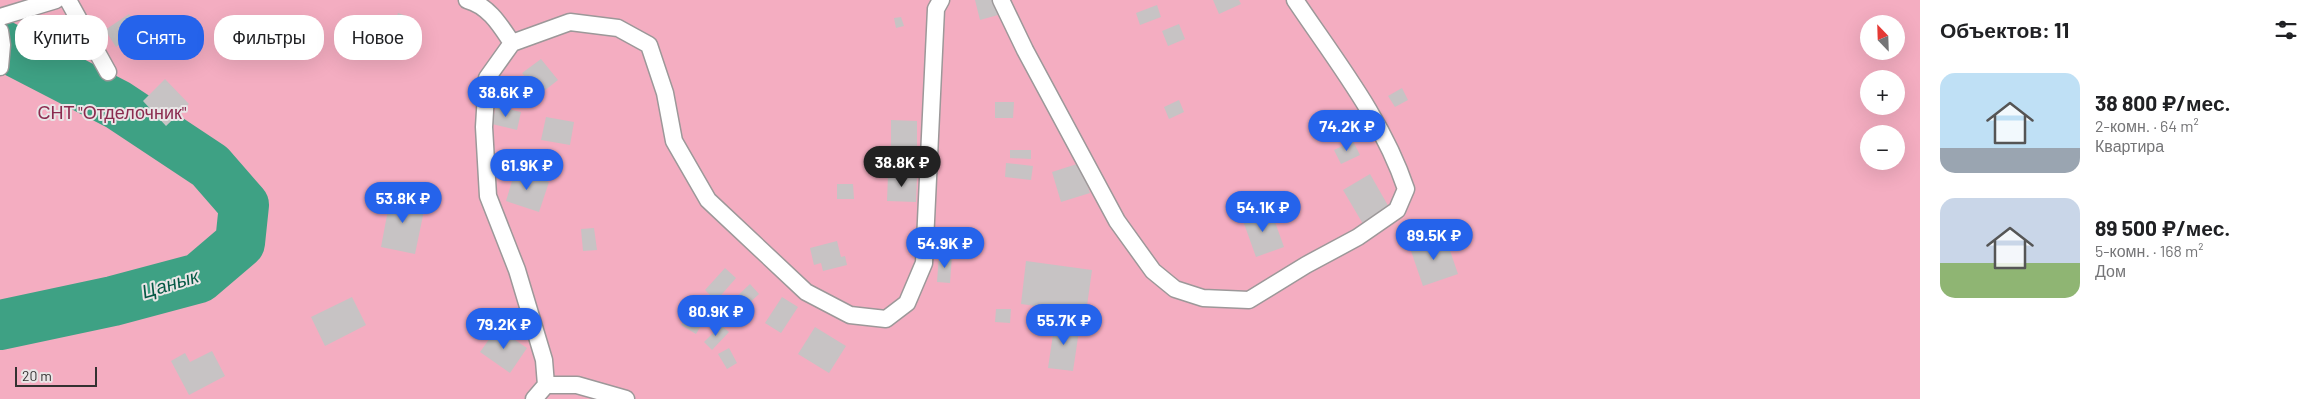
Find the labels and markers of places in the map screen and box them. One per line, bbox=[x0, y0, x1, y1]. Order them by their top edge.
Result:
pin: 38.6K ₽ bbox=[460, 76, 552, 118]
pin: 74.2K ₽ bbox=[1301, 110, 1393, 152]
pin: 38.8K ₽ bbox=[856, 146, 948, 188]
pin: 61.9K ₽ bbox=[481, 148, 573, 191]
pin: 53.8K ₽ bbox=[357, 182, 449, 224]
pin: 54.1K ₽ bbox=[1217, 190, 1309, 233]
pin: 89.5K ₽ bbox=[1388, 218, 1480, 261]
pin: 54.9K ₽ bbox=[899, 226, 991, 269]
pin: 80.9K ₽ bbox=[670, 294, 762, 337]
pin: 55.7K ₽ bbox=[1018, 304, 1110, 346]
pin: 79.2K ₽ bbox=[458, 308, 550, 350]

